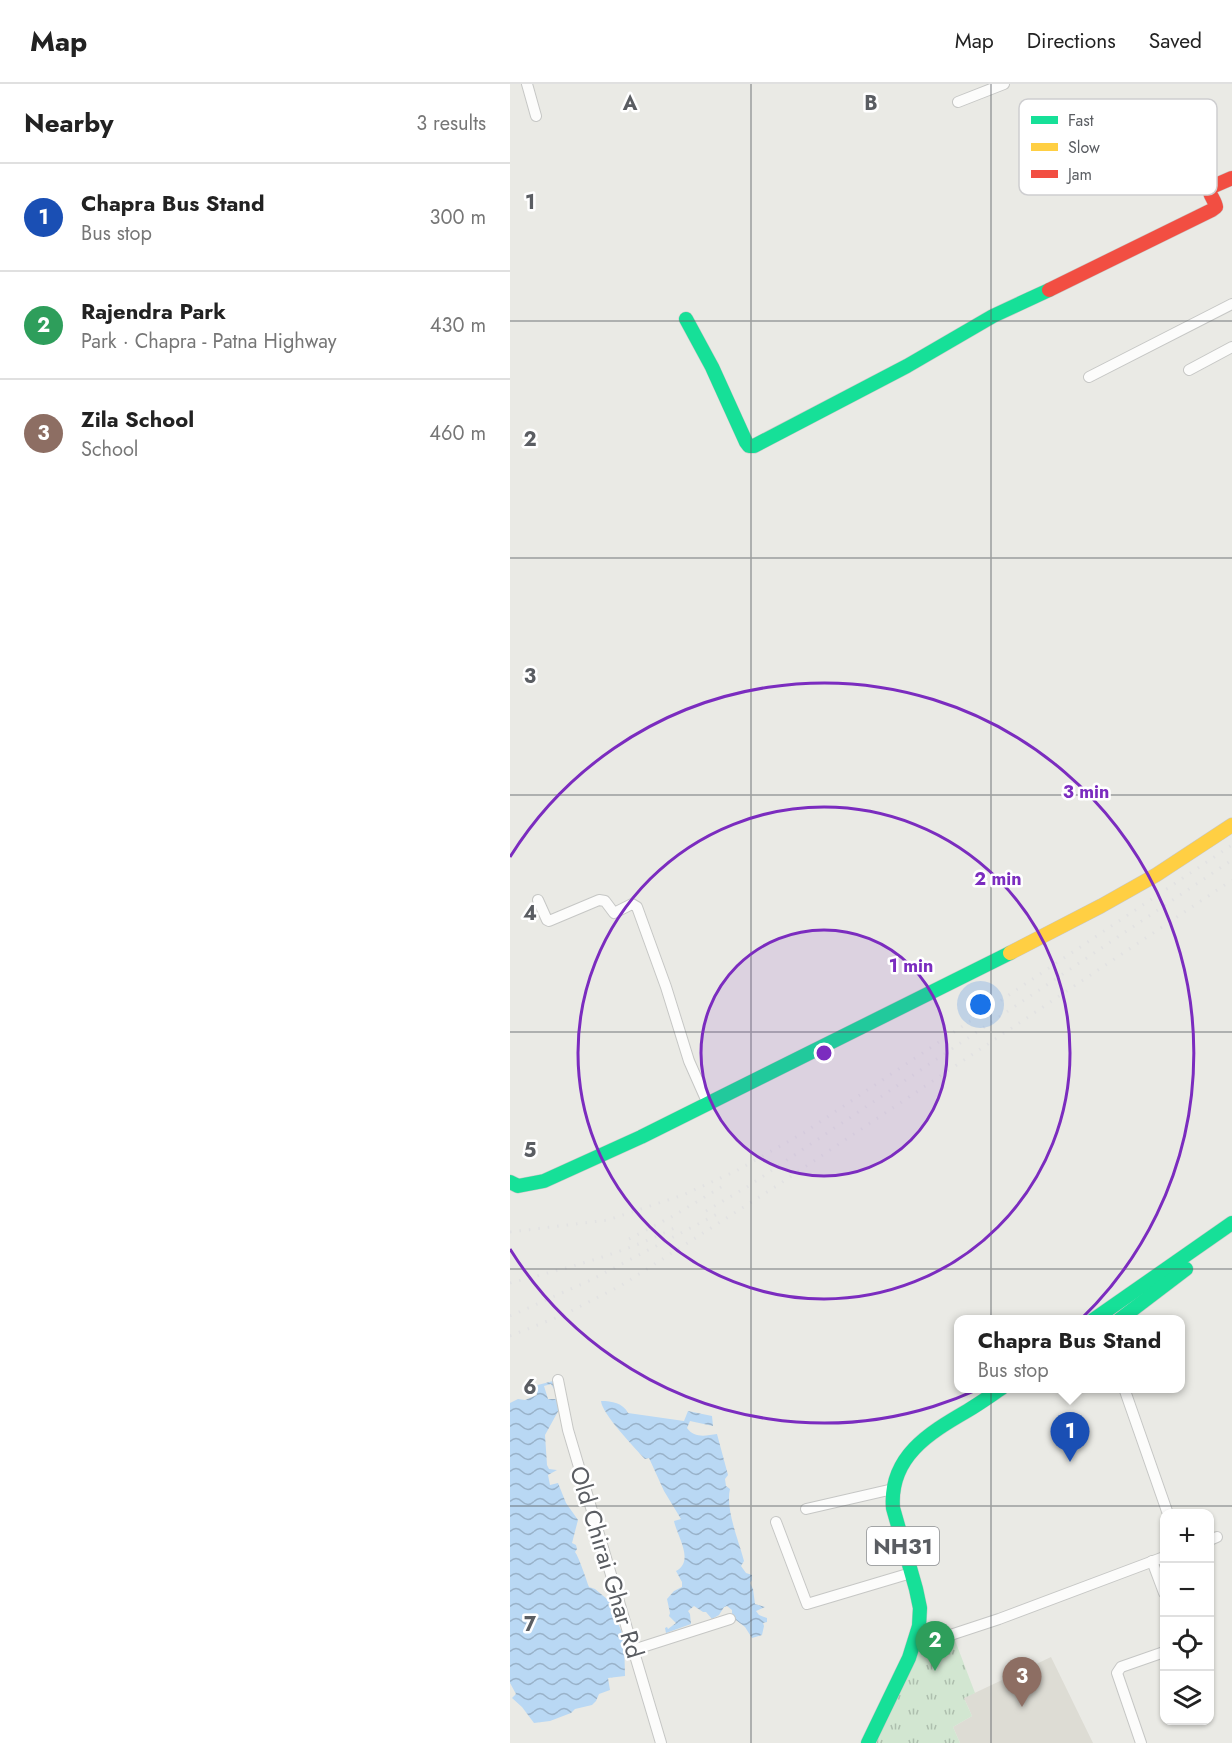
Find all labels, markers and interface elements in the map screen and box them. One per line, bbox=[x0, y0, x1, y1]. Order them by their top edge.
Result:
text: Map bbox=[30, 21, 87, 62]
text: Map bbox=[955, 26, 994, 56]
text: Directions bbox=[1027, 26, 1116, 56]
text: Saved bbox=[1149, 26, 1202, 56]
text: A bbox=[622, 89, 638, 118]
text: B bbox=[864, 89, 878, 118]
legend bbox=[1019, 99, 1217, 195]
text: Nearby bbox=[24, 104, 113, 142]
text: 3 results bbox=[416, 109, 486, 138]
text: Fast bbox=[1068, 109, 1094, 132]
text: Slow bbox=[1068, 136, 1100, 159]
text: Jam bbox=[1066, 163, 1092, 186]
text: Chapra Bus Stand bbox=[81, 187, 265, 219]
text: 1 bbox=[525, 188, 535, 217]
text: 1 bbox=[38, 203, 49, 232]
text: 300 m bbox=[429, 203, 486, 232]
text: Bus stop bbox=[81, 219, 152, 248]
text: Rajendra Park bbox=[81, 295, 226, 327]
text: 2 bbox=[37, 311, 50, 340]
text: 430 m bbox=[430, 311, 486, 340]
text: Park · Chapra - Patna Highway bbox=[81, 327, 337, 356]
text: Zila School bbox=[81, 403, 194, 435]
text: 3 bbox=[37, 419, 50, 448]
text: 460 m bbox=[429, 419, 486, 448]
text: 2 bbox=[523, 425, 537, 454]
text: School bbox=[81, 435, 138, 464]
text: 3 bbox=[524, 662, 536, 691]
text: 3 min bbox=[1063, 779, 1109, 805]
text: 2 min bbox=[974, 866, 1022, 892]
text: 4 bbox=[523, 899, 537, 928]
text: 1 min bbox=[889, 953, 933, 979]
your location bbox=[966, 990, 995, 1019]
centre of rings bbox=[814, 1043, 834, 1063]
text: 5 bbox=[524, 1136, 537, 1165]
popup bbox=[954, 1315, 1185, 1393]
text: Chapra Bus Stand bbox=[978, 1324, 1161, 1356]
text: Bus stop bbox=[978, 1356, 1049, 1385]
text: 6 bbox=[523, 1373, 537, 1402]
pin: 1 bbox=[1050, 1412, 1090, 1462]
street label: Old Chirai Ghar Rd bbox=[561, 1462, 653, 1662]
map controls bbox=[1160, 1509, 1214, 1725]
button: + bbox=[1160, 1509, 1214, 1563]
road number: NH31 bbox=[867, 1527, 939, 1565]
button: − bbox=[1160, 1563, 1214, 1617]
text: 7 bbox=[524, 1610, 537, 1639]
button: locate bbox=[1160, 1617, 1214, 1671]
pin: 2 bbox=[916, 1622, 954, 1671]
pin: 3 bbox=[1002, 1658, 1042, 1707]
button: layers bbox=[1160, 1671, 1214, 1725]

